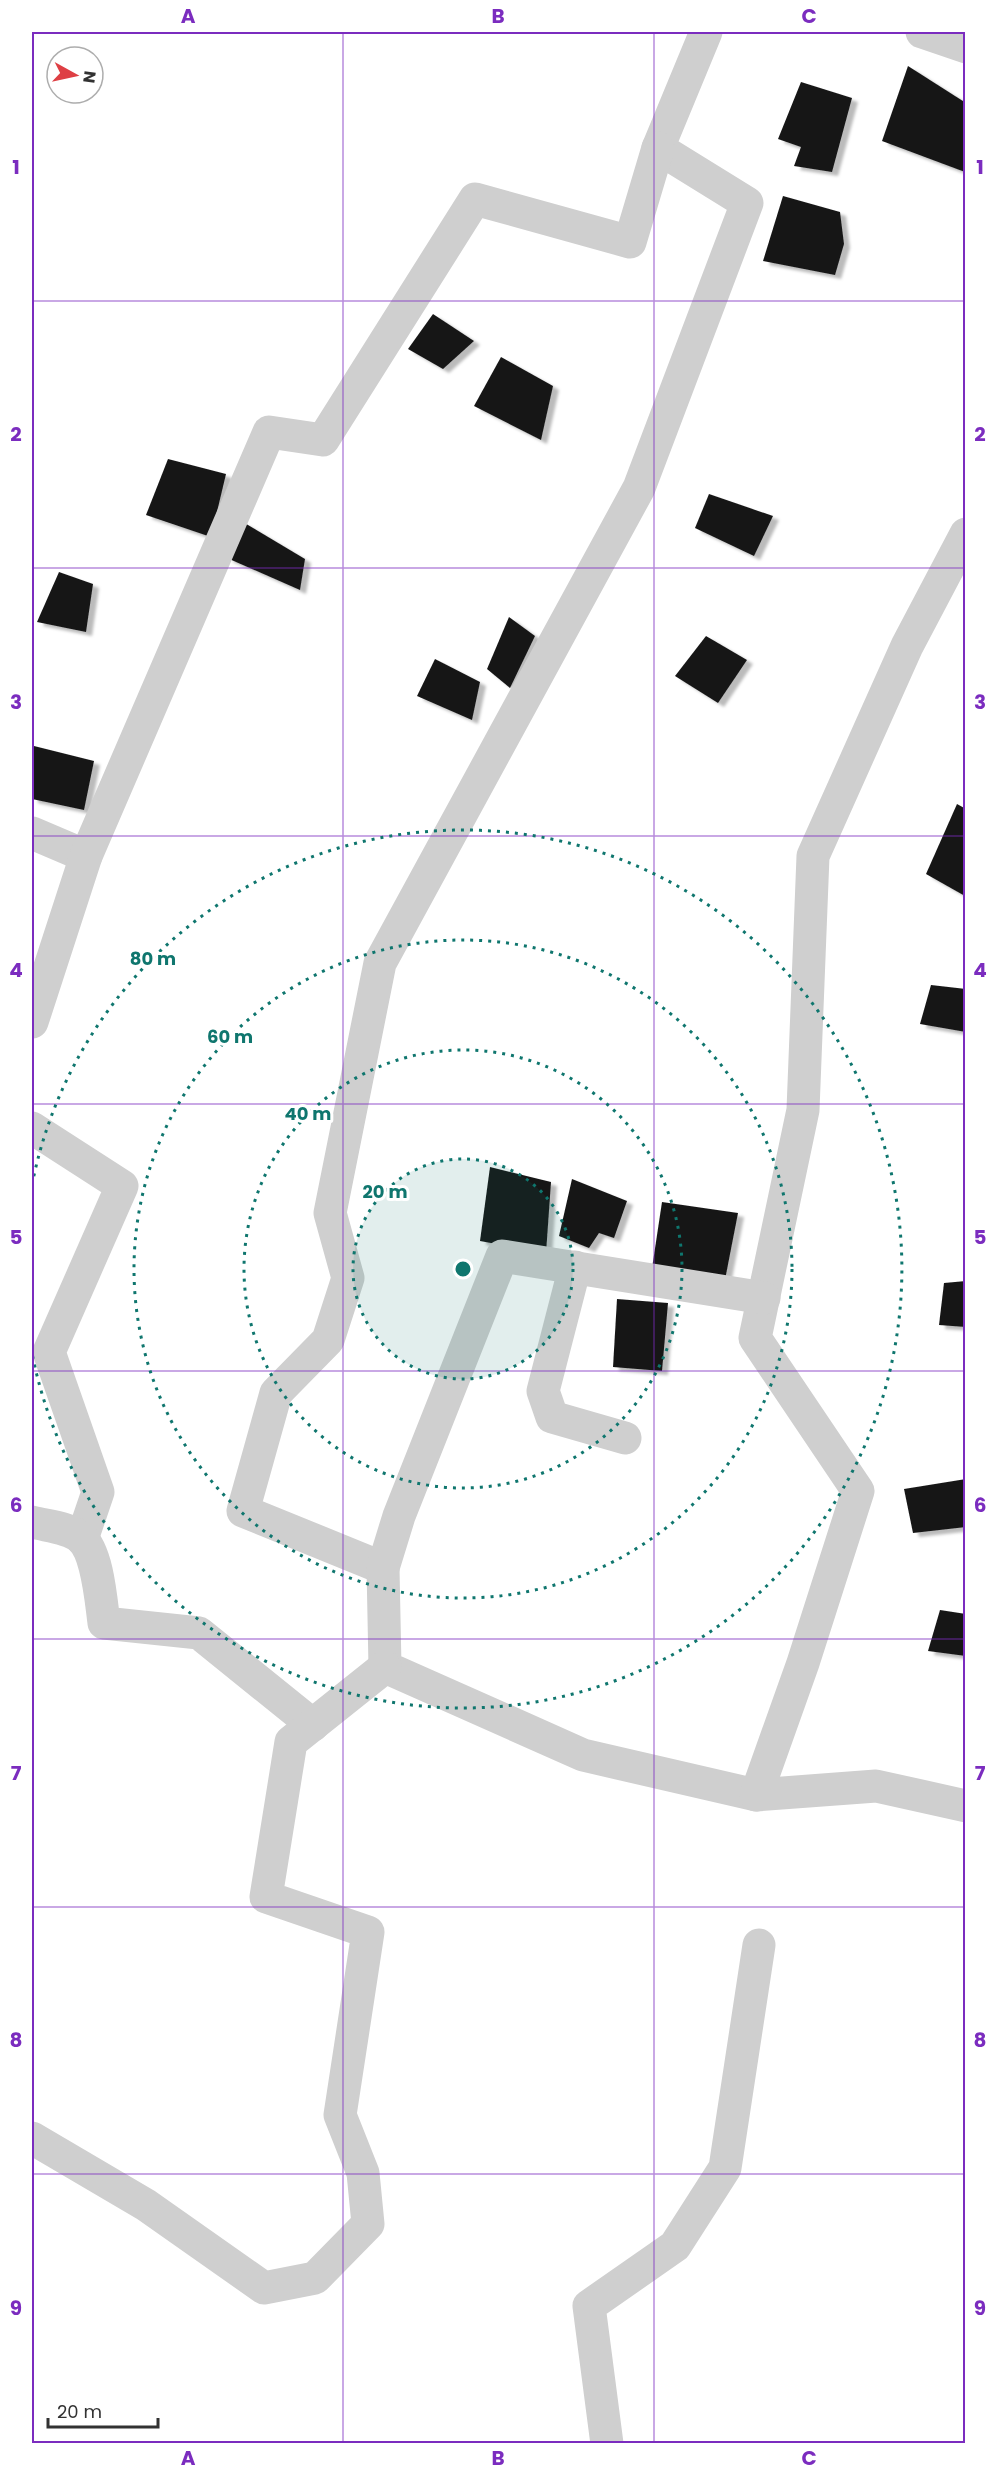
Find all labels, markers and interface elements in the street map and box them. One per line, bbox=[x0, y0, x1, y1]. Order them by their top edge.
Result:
text: A bbox=[181, 2, 196, 30]
text: B bbox=[491, 2, 505, 30]
text: C bbox=[801, 2, 817, 30]
north arrow bbox=[45, 45, 105, 105]
text: N bbox=[77, 69, 102, 85]
text: 1 bbox=[12, 153, 20, 181]
text: 1 bbox=[976, 153, 984, 181]
text: 2 bbox=[10, 420, 22, 448]
text: 2 bbox=[974, 420, 986, 448]
text: 3 bbox=[10, 688, 22, 716]
text: 3 bbox=[974, 688, 986, 716]
text: 80 m bbox=[130, 946, 176, 971]
text: 4 bbox=[9, 956, 23, 984]
text: 4 bbox=[973, 956, 987, 984]
text: 60 m bbox=[207, 1024, 253, 1049]
text: 40 m bbox=[285, 1101, 331, 1126]
text: 20 m bbox=[363, 1179, 407, 1204]
text: 5 bbox=[10, 1223, 23, 1251]
text: 5 bbox=[974, 1223, 987, 1251]
centre of rings bbox=[453, 1259, 473, 1279]
text: 6 bbox=[10, 1491, 22, 1519]
text: 6 bbox=[974, 1491, 986, 1519]
text: 7 bbox=[11, 1759, 22, 1787]
text: 7 bbox=[975, 1759, 986, 1787]
text: 8 bbox=[10, 2026, 22, 2054]
text: 8 bbox=[974, 2026, 986, 2054]
text: 9 bbox=[10, 2294, 22, 2322]
text: 9 bbox=[974, 2294, 986, 2322]
scale bar bbox=[48, 2391, 158, 2429]
text: 20 m bbox=[57, 2399, 102, 2424]
text: A bbox=[181, 2444, 196, 2472]
text: B bbox=[491, 2444, 505, 2472]
text: C bbox=[801, 2444, 817, 2472]

